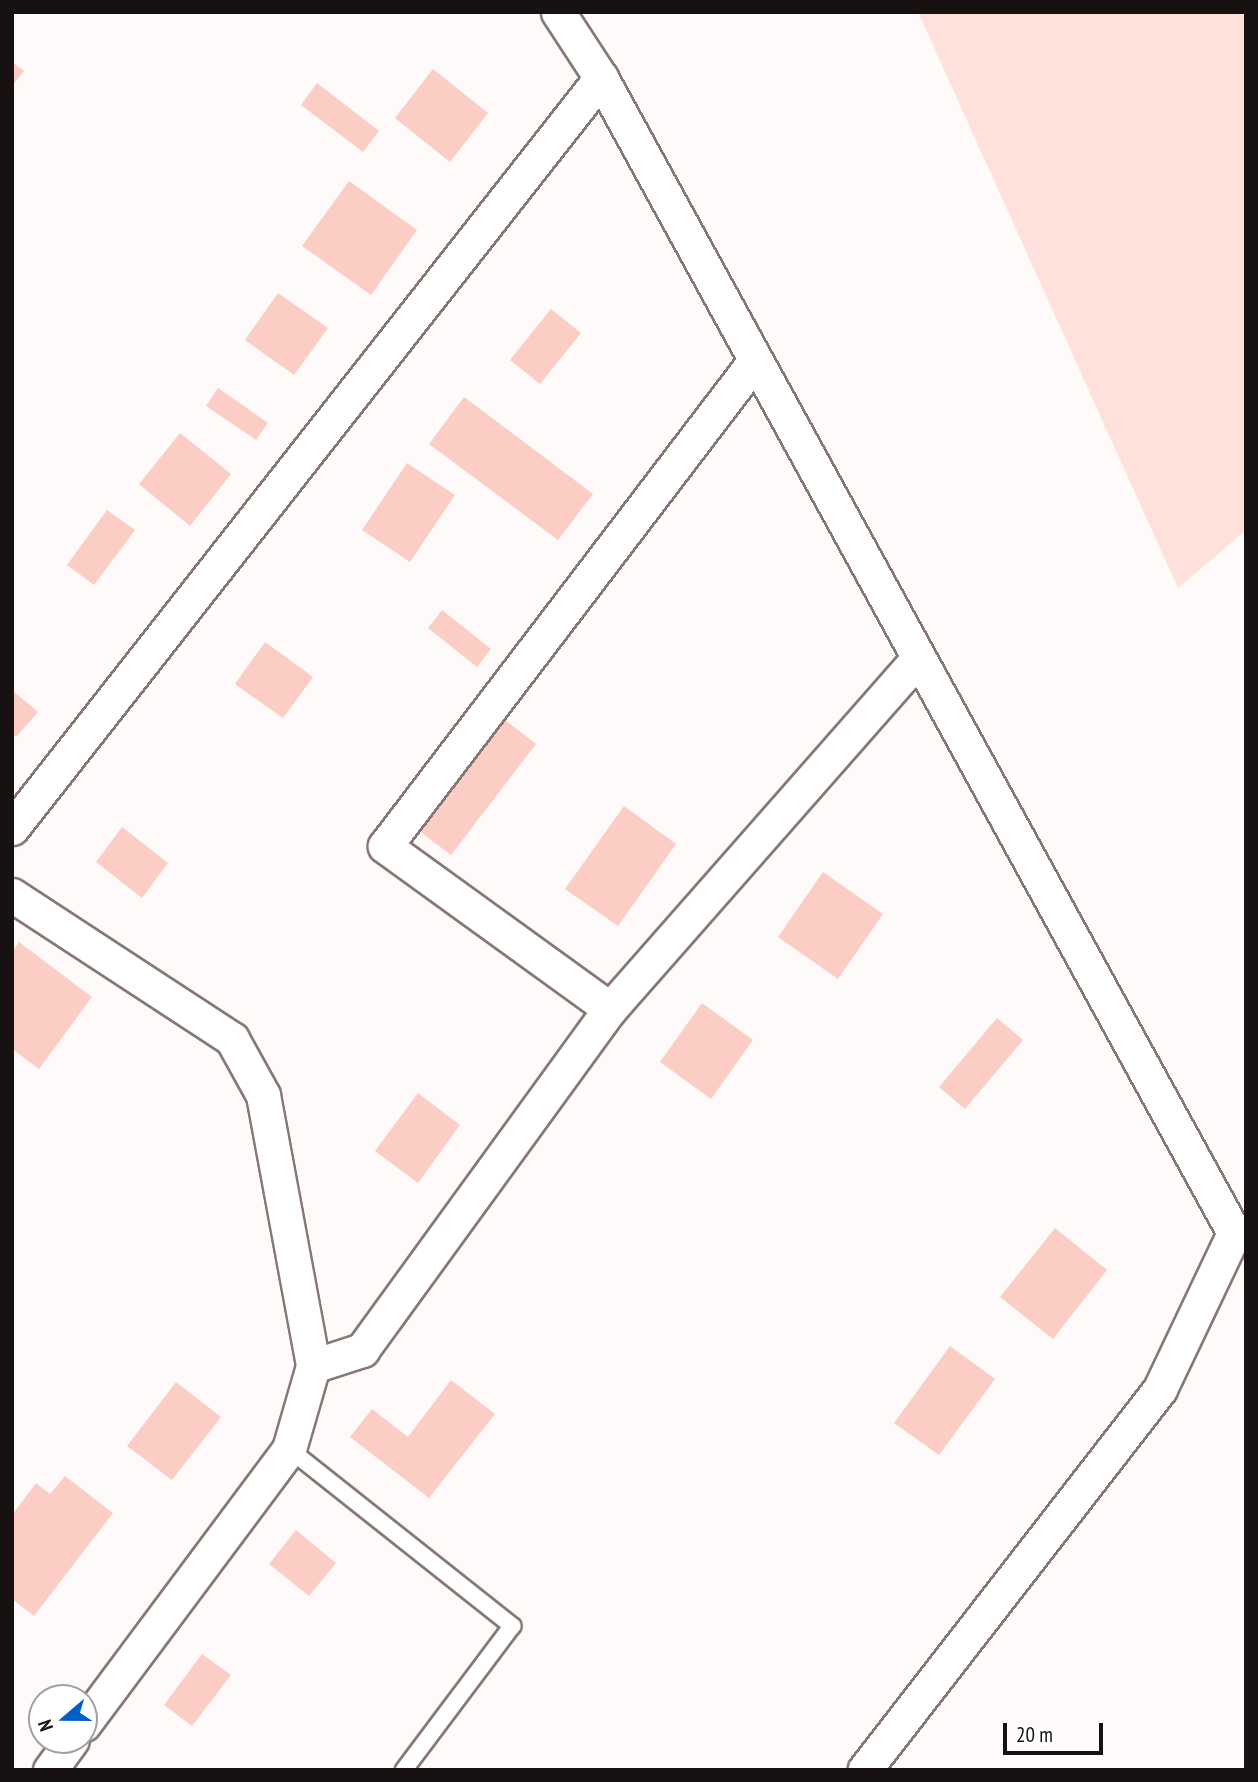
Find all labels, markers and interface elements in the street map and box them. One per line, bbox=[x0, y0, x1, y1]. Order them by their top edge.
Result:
north arrow bbox=[28, 1684, 98, 1754]
scale bar bbox=[1006, 1708, 1106, 1752]
text: N bbox=[32, 1717, 58, 1734]
text: 20 m bbox=[1016, 1721, 1053, 1748]

